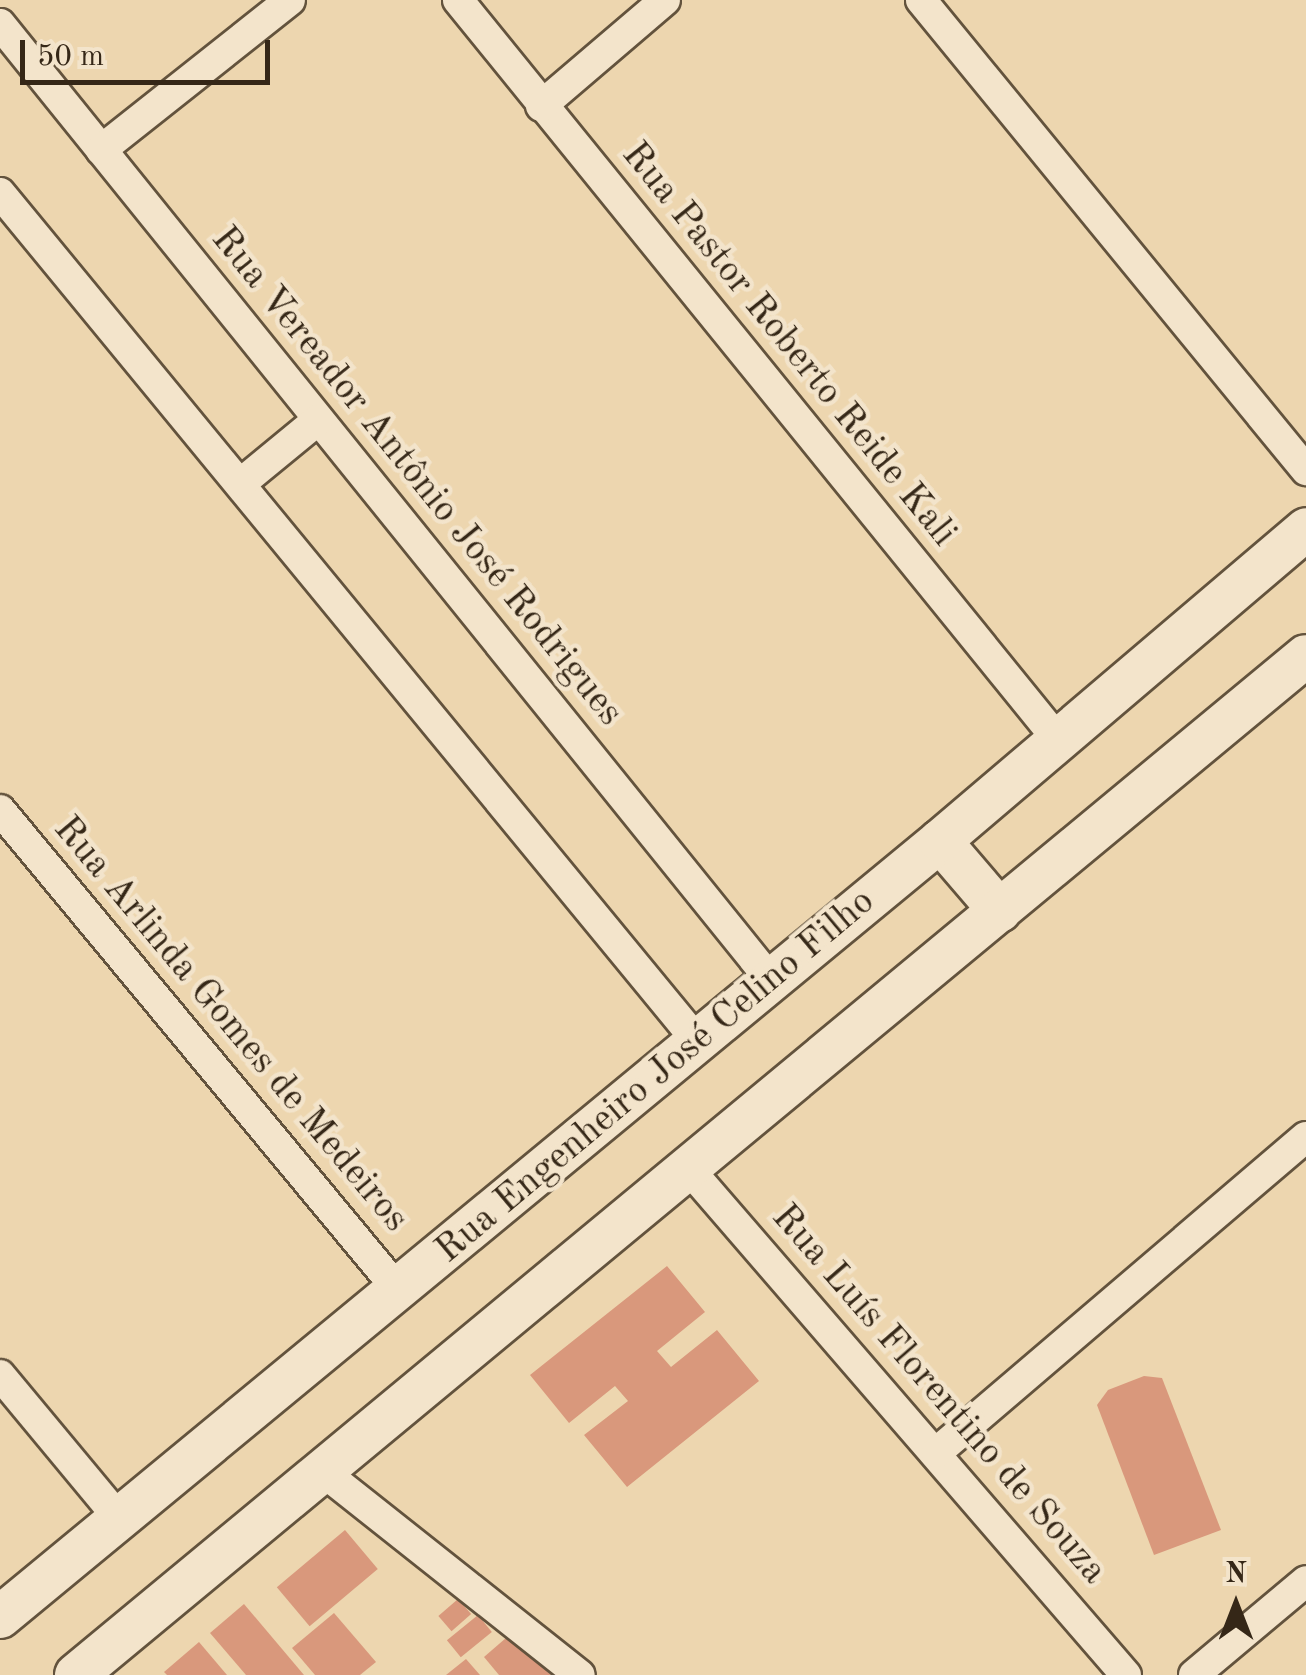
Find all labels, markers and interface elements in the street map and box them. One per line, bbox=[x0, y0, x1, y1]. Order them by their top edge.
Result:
scale bar bbox=[25, 20, 275, 82]
text: 50 m bbox=[37, 42, 104, 72]
street label: Rua Pastor Roberto Reide Kali bbox=[611, 134, 965, 556]
street label: Rua Vereador Antônio José Rodrigues bbox=[200, 218, 632, 736]
street label: Rua Arlinda Gomes de Medeiros bbox=[43, 808, 417, 1242]
street label: Rua Engenheiro José Celino Filho bbox=[427, 880, 885, 1274]
street label: Rua Luís Florentino de Souza bbox=[761, 1196, 1115, 1594]
north arrow bbox=[1186, 1555, 1286, 1655]
text: N bbox=[1225, 1561, 1247, 1589]

